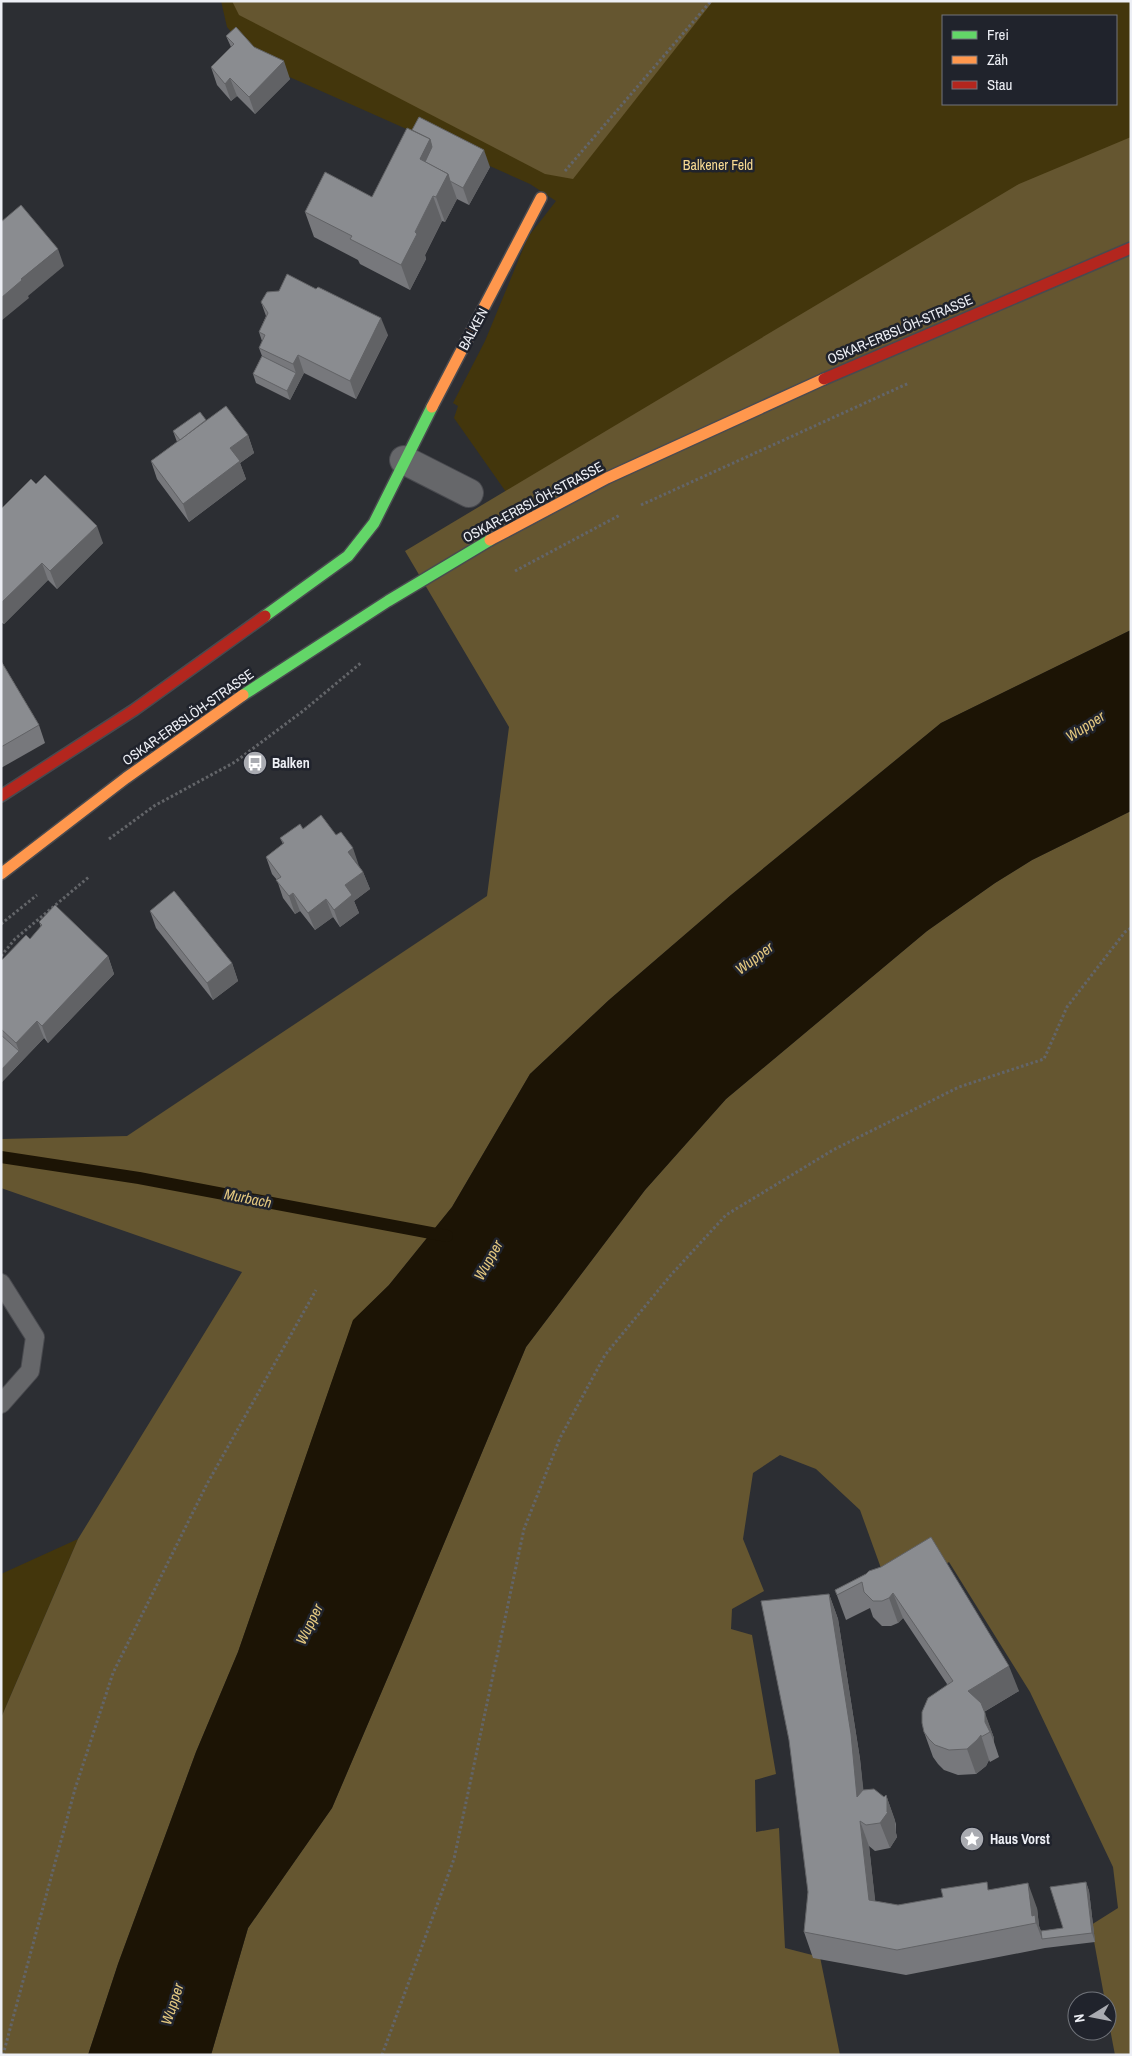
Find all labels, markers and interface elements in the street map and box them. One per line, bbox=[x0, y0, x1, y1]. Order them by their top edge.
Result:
legend bbox=[942, 15, 1117, 105]
text: Frei bbox=[987, 24, 1009, 45]
text: Zäh bbox=[987, 49, 1008, 70]
text: Stau bbox=[987, 74, 1012, 95]
park label: Balkener Feld bbox=[683, 156, 753, 174]
street label: OSKAR-ERBSLÖH-STRASSE bbox=[825, 290, 975, 368]
street label: BALKEN bbox=[454, 305, 492, 353]
street label: OSKAR-ERBSLÖH-STRASSE bbox=[460, 457, 606, 547]
street label: OSKAR-ERBSLÖH-STRASSE bbox=[119, 665, 257, 769]
water label: Wupper bbox=[1061, 705, 1109, 746]
bus stop icon: Balken bbox=[242, 750, 268, 776]
place label: Balken bbox=[272, 754, 310, 772]
water label: Wupper bbox=[731, 936, 778, 979]
water label: Murbach bbox=[223, 1183, 274, 1213]
water label: Wupper bbox=[468, 1235, 508, 1284]
water label: Wupper bbox=[290, 1599, 328, 1648]
place icon: Haus Vorst bbox=[959, 1826, 985, 1852]
place label: Haus Vorst bbox=[990, 1830, 1050, 1848]
water label: Wupper bbox=[155, 1980, 189, 2028]
north arrow bbox=[1067, 1991, 1117, 2041]
text: N bbox=[1070, 2013, 1089, 2024]

